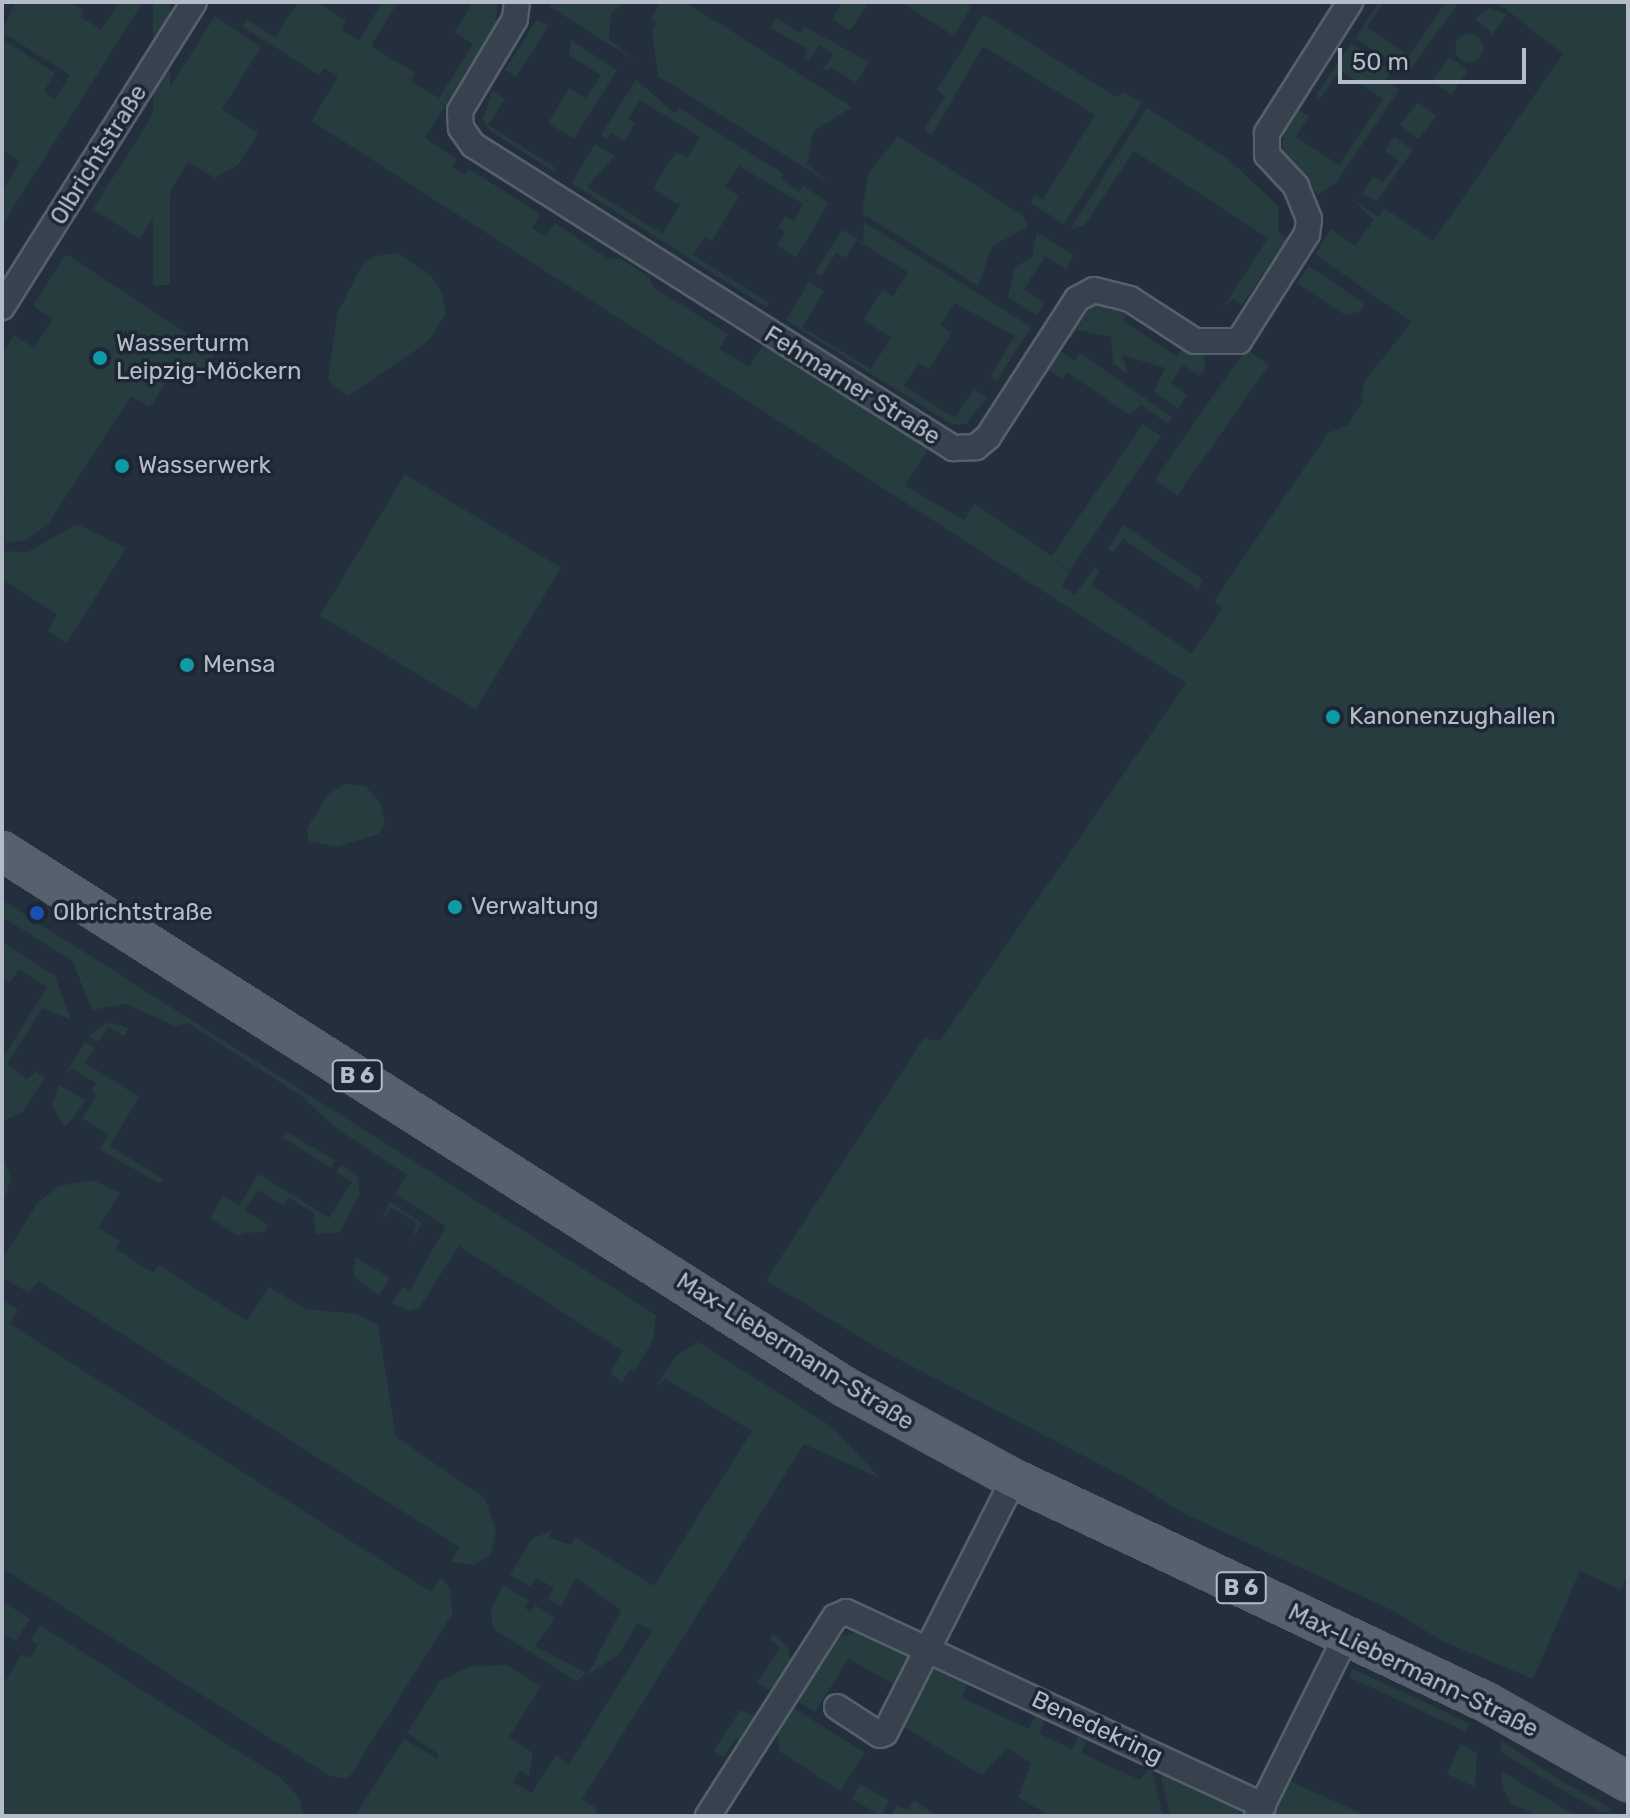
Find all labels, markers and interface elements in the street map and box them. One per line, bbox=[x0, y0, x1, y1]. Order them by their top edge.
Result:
scale bar bbox=[1342, 32, 1530, 82]
text: 50 m bbox=[1352, 48, 1409, 76]
street label: Olbrichtstraße bbox=[44, 80, 154, 230]
street label: Fehmarner Straße bbox=[758, 320, 946, 452]
place label: Wasserturm Leipzig-Möckern bbox=[116, 330, 301, 386]
marker: Wasserturm Leipzig-Möckern bbox=[91, 349, 109, 367]
place label: Wasserwerk bbox=[138, 452, 271, 480]
marker: Wasserwerk bbox=[113, 457, 131, 475]
place label: Mensa bbox=[203, 651, 276, 679]
marker: Mensa bbox=[178, 656, 196, 674]
place label: Kanonenzughallen bbox=[1349, 703, 1556, 731]
marker: Kanonenzughallen bbox=[1324, 708, 1342, 726]
place label: Verwaltung bbox=[471, 893, 599, 921]
marker: Verwaltung bbox=[446, 898, 464, 916]
place label: Olbrichtstraße bbox=[53, 899, 213, 927]
marker: Olbrichtstraße bbox=[28, 904, 46, 922]
road number: B 6 bbox=[331, 1058, 383, 1094]
street label: Max-Liebermann-Straße bbox=[671, 1267, 919, 1437]
road number: B 6 bbox=[1215, 1570, 1267, 1606]
street label: Max-Liebermann-Straße bbox=[1283, 1598, 1543, 1744]
street label: Benedekring bbox=[1027, 1685, 1167, 1771]

